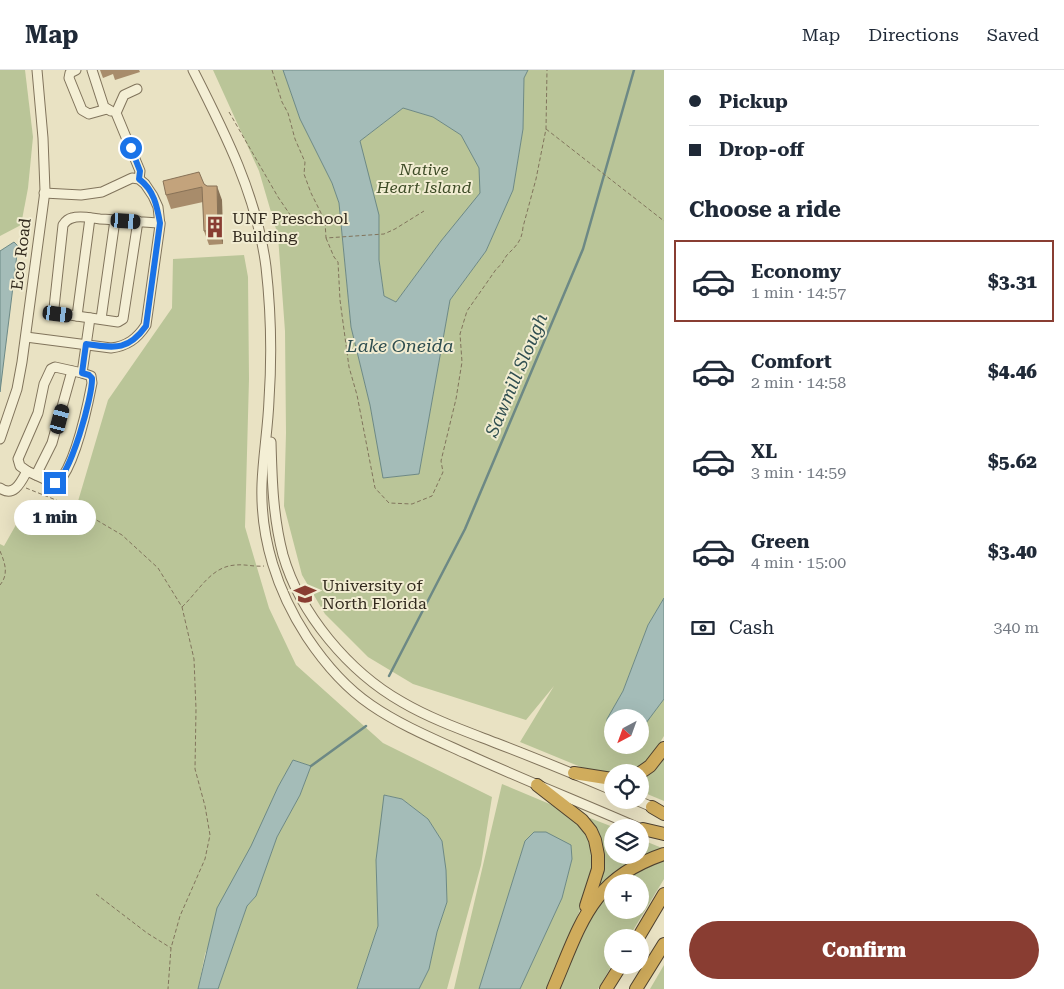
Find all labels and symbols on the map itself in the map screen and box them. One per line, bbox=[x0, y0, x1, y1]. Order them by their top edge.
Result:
route start bbox=[120, 137, 142, 159]
park label: Native Heart Island bbox=[375, 160, 472, 197]
place label: UNF Preschool Building bbox=[232, 209, 348, 246]
car bbox=[110, 212, 141, 230]
building icon: UNF Preschool Building bbox=[202, 214, 228, 240]
street label: Eco Road bbox=[7, 217, 35, 291]
car bbox=[42, 305, 73, 323]
water label: Sawmill Slough bbox=[480, 310, 551, 441]
water label: Lake Oneida bbox=[345, 335, 454, 356]
car bbox=[48, 403, 71, 435]
route end bbox=[44, 472, 66, 494]
callout: 1 min bbox=[14, 500, 96, 536]
place label: University of North Florida bbox=[322, 576, 427, 613]
school or university icon: University of North Florida bbox=[292, 581, 318, 607]
north arrow bbox=[604, 709, 649, 754]

